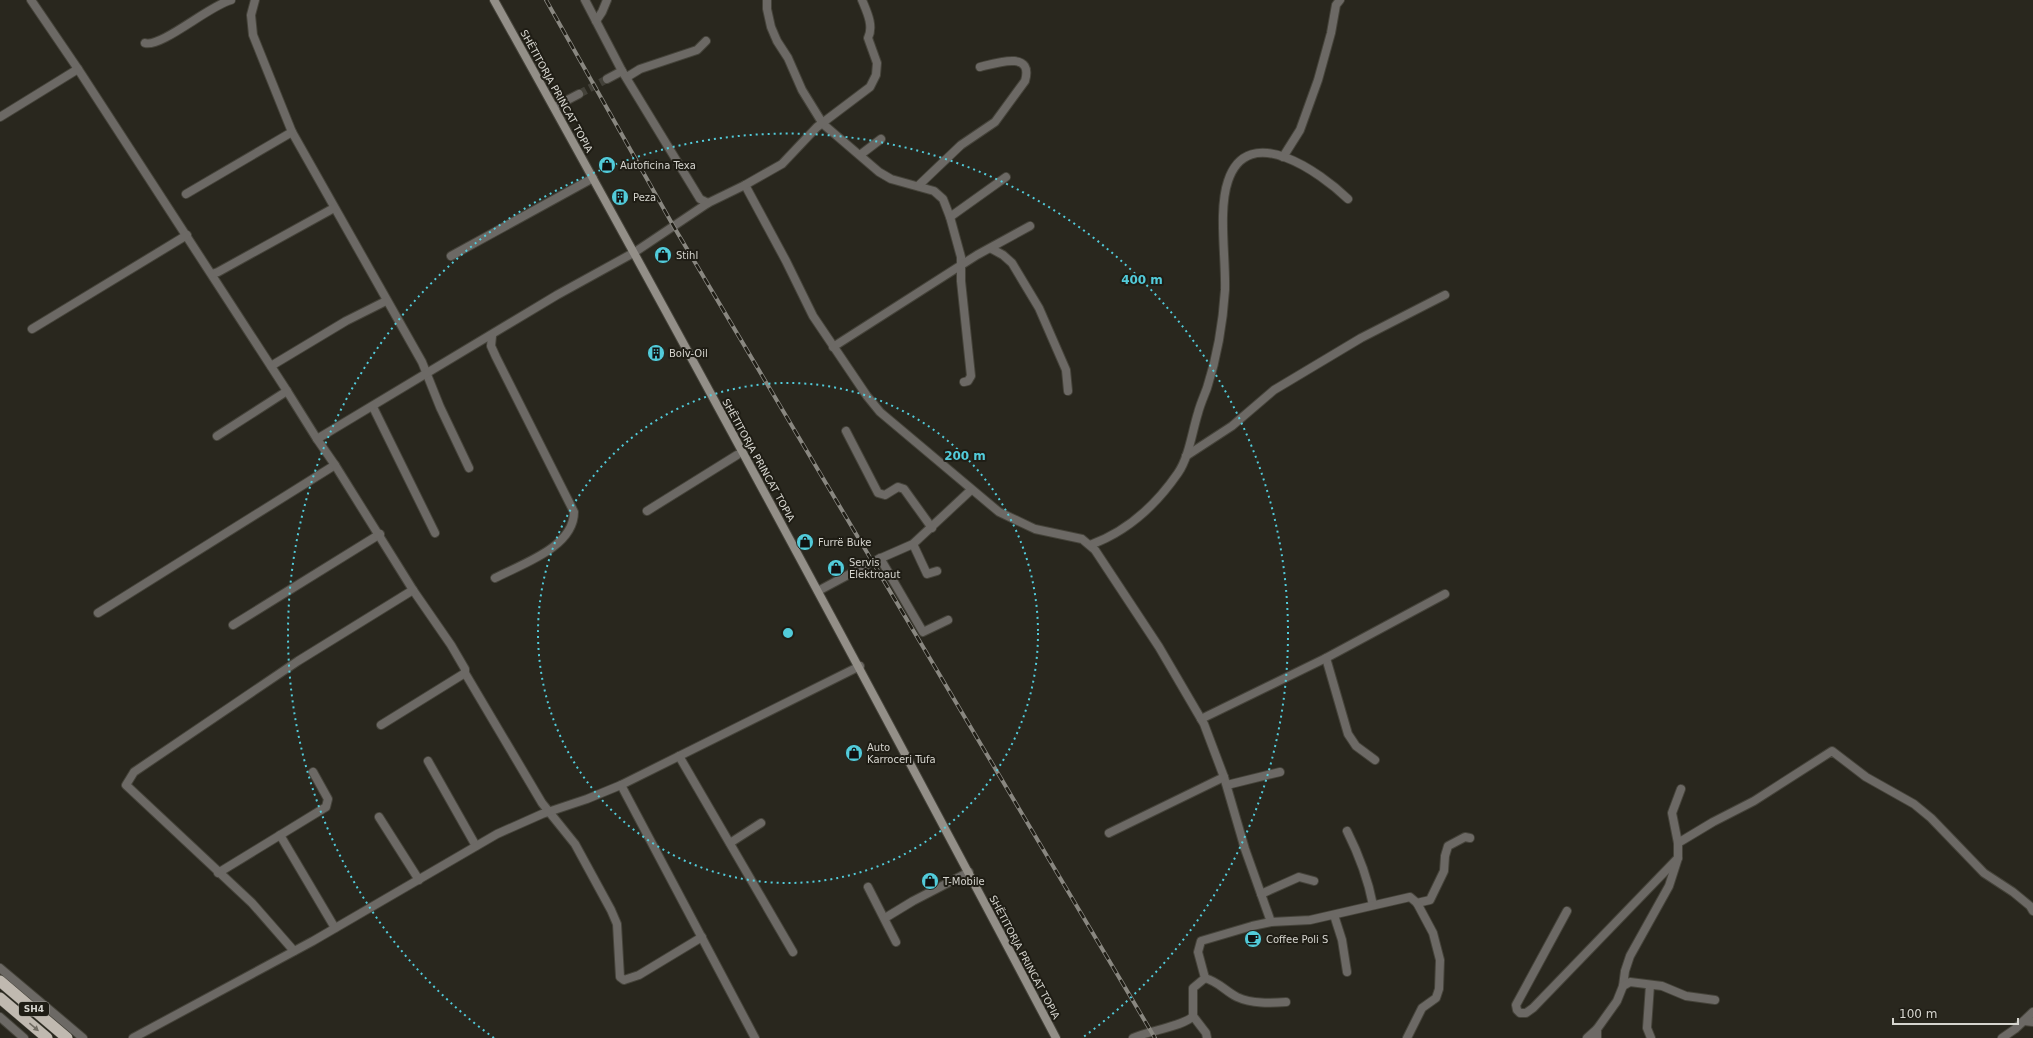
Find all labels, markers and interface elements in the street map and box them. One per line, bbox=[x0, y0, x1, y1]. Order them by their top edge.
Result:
street label: SHËTITORJA PRINCAT TOPIA bbox=[518, 28, 596, 155]
shop icon: Autoficina Texa bbox=[597, 155, 617, 175]
place label: Autoficina Texa bbox=[620, 160, 696, 171]
building icon: Peza bbox=[610, 187, 630, 207]
place label: Peza bbox=[633, 192, 656, 203]
shop icon: Stihl bbox=[653, 245, 673, 265]
place label: Stihl bbox=[676, 250, 698, 261]
text: 400 m bbox=[1121, 273, 1163, 287]
building icon: Bolv-Oil bbox=[646, 343, 666, 363]
place label: Bolv-Oil bbox=[669, 348, 708, 359]
street label: SHËTITORJA PRINCAT TOPIA bbox=[720, 397, 798, 524]
text: 200 m bbox=[944, 449, 986, 463]
shop icon: Furrë Buke bbox=[795, 532, 815, 552]
place label: Furrë Buke bbox=[818, 537, 872, 548]
place label: Servis Elektroaut bbox=[849, 557, 900, 580]
shop icon: Servis Elektroaut bbox=[826, 558, 846, 578]
centre of rings bbox=[781, 626, 795, 640]
place label: Auto Karroceri Tufa bbox=[867, 742, 936, 765]
shop icon: Auto Karroceri Tufa bbox=[844, 743, 864, 763]
shop icon: T-Mobile bbox=[920, 871, 940, 891]
place label: T-Mobile bbox=[942, 876, 985, 887]
street label: SHËTITORJA PRINCAT TOPIA bbox=[987, 893, 1063, 1021]
cafe icon: Coffee Poli S bbox=[1243, 929, 1263, 949]
place label: Coffee Poli S bbox=[1266, 934, 1328, 945]
scale bar bbox=[1893, 1000, 2018, 1026]
road number: SH4 bbox=[19, 1002, 49, 1016]
text: 100 m bbox=[1899, 1007, 1937, 1021]
one-way arrow bbox=[29, 1023, 39, 1032]

